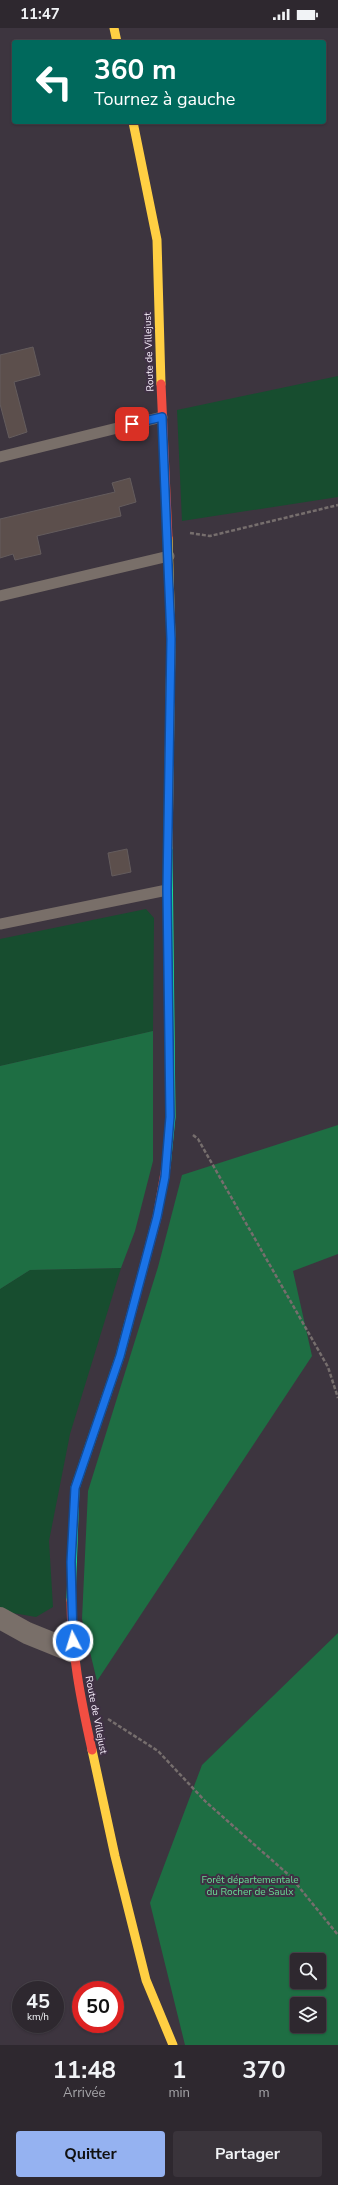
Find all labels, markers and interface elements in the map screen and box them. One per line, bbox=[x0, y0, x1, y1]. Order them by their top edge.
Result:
text: 11:47 bbox=[20, 4, 60, 24]
text: 360 m bbox=[94, 51, 177, 89]
icon: left bbox=[28, 56, 80, 108]
text: Tournez à gauche bbox=[94, 87, 235, 111]
street label: Route de Villejust bbox=[141, 312, 157, 392]
pin bbox=[115, 407, 149, 441]
icon: arrive bbox=[121, 413, 143, 435]
position arrow bbox=[52, 1620, 94, 1662]
street label: Route de Villejust bbox=[82, 1675, 111, 1756]
park label: Forêt départementale du Rocher de Saulx bbox=[201, 1873, 299, 1899]
map controls bbox=[290, 1953, 326, 2033]
button: search bbox=[290, 1953, 326, 1989]
speed limit sign: 50 bbox=[72, 1981, 124, 2033]
text: 45 bbox=[26, 1988, 50, 2015]
button: layers bbox=[290, 1997, 326, 2033]
text: km/h bbox=[27, 2010, 49, 2024]
text: 11:48 bbox=[52, 2054, 116, 2086]
text: 1 bbox=[172, 2054, 186, 2086]
text: 370 bbox=[242, 2054, 286, 2086]
text: Arrivée bbox=[63, 2084, 105, 2102]
text: min bbox=[168, 2084, 190, 2102]
text: m bbox=[258, 2084, 270, 2102]
button: Quitter bbox=[16, 2131, 165, 2177]
button: Partager bbox=[173, 2131, 322, 2177]

